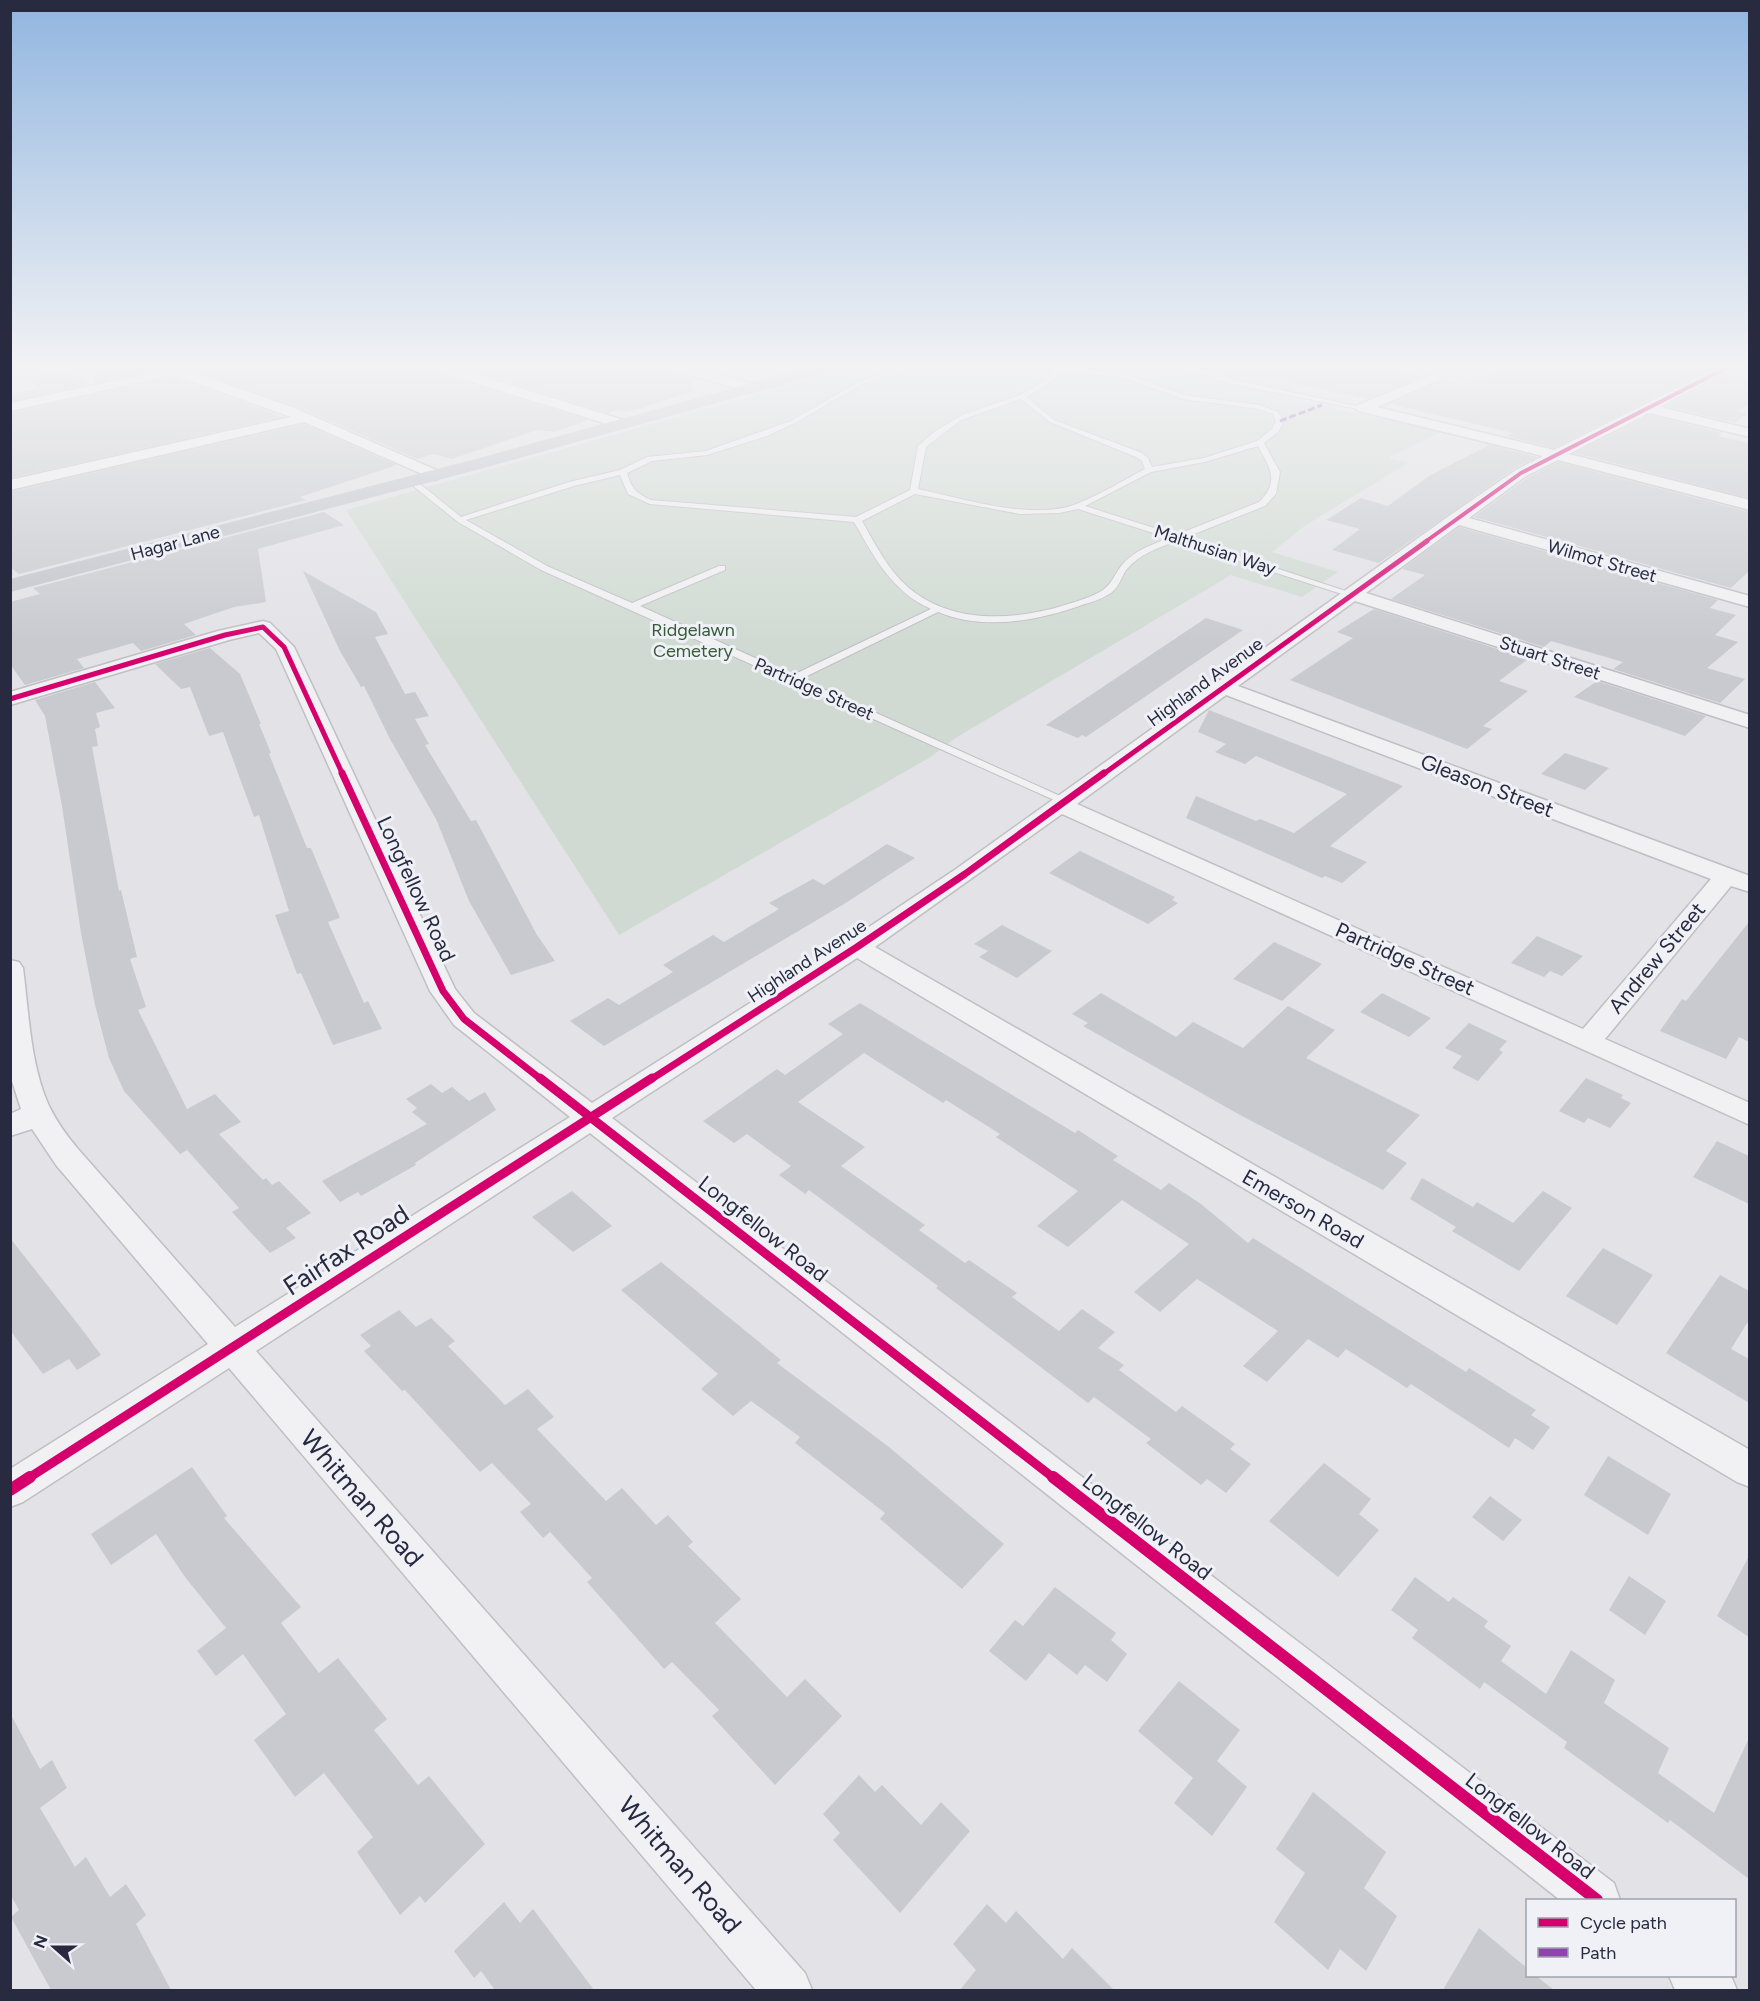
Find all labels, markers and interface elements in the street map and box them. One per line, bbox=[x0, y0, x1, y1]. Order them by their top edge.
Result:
street label: Malthusian Way bbox=[1151, 520, 1279, 580]
street label: Hagar Lane bbox=[128, 521, 222, 565]
street label: Wilmot Street bbox=[1545, 535, 1659, 587]
park label: Ridgelawn Cemetery bbox=[651, 619, 735, 662]
street label: Stuart Street bbox=[1497, 631, 1603, 685]
street label: Highland Avenue bbox=[1143, 633, 1267, 731]
street label: Partridge Street bbox=[751, 653, 877, 725]
street label: Gleason Street bbox=[1417, 749, 1557, 822]
street label: Longfellow Road bbox=[372, 812, 461, 965]
street label: Andrew Street bbox=[1603, 897, 1710, 1018]
street label: Highland Avenue bbox=[743, 914, 871, 1008]
street label: Partridge Street bbox=[1332, 917, 1479, 1000]
street label: Emerson Road bbox=[1238, 1164, 1368, 1253]
street label: Longfellow Road bbox=[694, 1170, 833, 1287]
street label: Fairfax Road bbox=[277, 1198, 415, 1302]
street label: Whitman Road bbox=[294, 1423, 430, 1573]
street label: Longfellow Road bbox=[1078, 1468, 1217, 1585]
street label: Longfellow Road bbox=[1461, 1767, 1600, 1884]
street label: Whitman Road bbox=[612, 1790, 748, 1940]
legend bbox=[1526, 1899, 1736, 1977]
text: Cycle path bbox=[1580, 1912, 1667, 1934]
north arrow bbox=[24, 1917, 84, 1977]
text: N bbox=[29, 1933, 52, 1951]
text: Path bbox=[1580, 1942, 1616, 1964]

